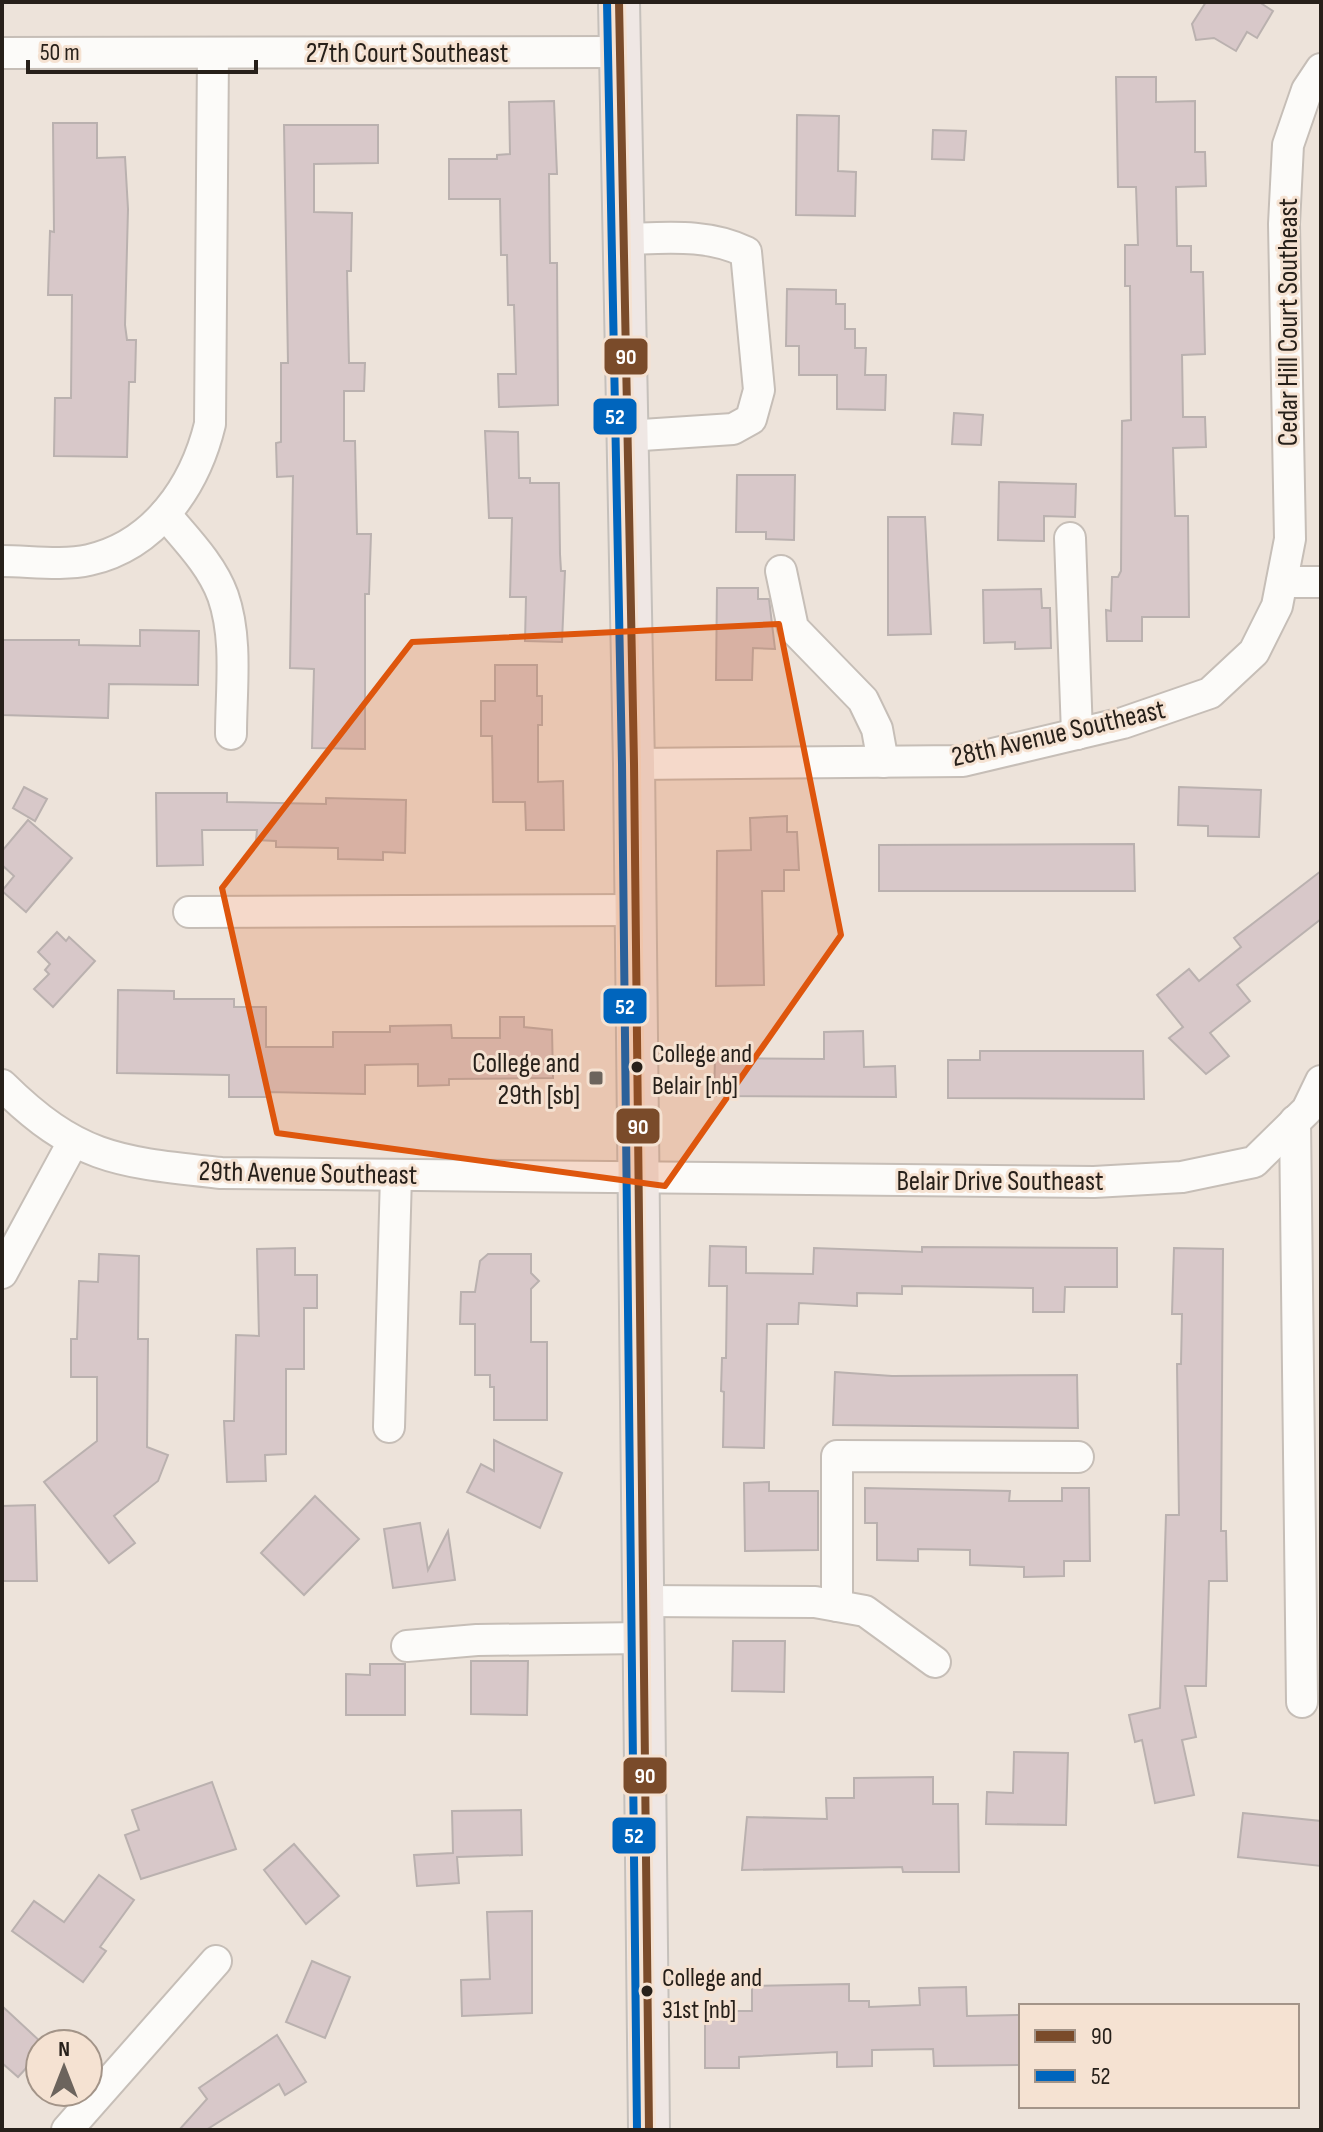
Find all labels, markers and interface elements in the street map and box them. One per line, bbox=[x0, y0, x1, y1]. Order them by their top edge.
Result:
scale bar bbox=[28, 24, 256, 74]
street label: 27th Court Southeast bbox=[306, 37, 508, 70]
text: 50 m bbox=[40, 38, 80, 67]
street label: Cedar Hill Court Southeast bbox=[1272, 198, 1305, 446]
line badge: 90 bbox=[603, 337, 649, 376]
text: 90 bbox=[616, 344, 636, 371]
line badge: 52 bbox=[592, 397, 638, 436]
text: 52 bbox=[605, 404, 625, 431]
street label: 28th Avenue Southeast bbox=[948, 693, 1168, 774]
line badge: 52 bbox=[602, 987, 648, 1025]
text: 52 bbox=[615, 994, 635, 1021]
place label: College and Belair [nb] bbox=[652, 1039, 752, 1102]
place label: College and 29th [sb] bbox=[472, 1047, 580, 1112]
marker: College and Belair [nb] bbox=[629, 1059, 645, 1075]
marker: College and 29th [sb] bbox=[587, 1069, 605, 1087]
line badge: 90 bbox=[615, 1107, 661, 1145]
text: 90 bbox=[628, 1114, 648, 1141]
street label: 29th Avenue Southeast bbox=[198, 1155, 417, 1192]
street label: Belair Drive Southeast bbox=[896, 1165, 1104, 1198]
line badge: 90 bbox=[622, 1756, 668, 1795]
text: 90 bbox=[635, 1763, 655, 1790]
line badge: 52 bbox=[611, 1816, 657, 1855]
text: 52 bbox=[624, 1823, 644, 1850]
place label: College and 31st [nb] bbox=[662, 1963, 762, 2026]
marker: College and 31st [nb] bbox=[639, 1983, 655, 1999]
legend bbox=[1019, 2004, 1299, 2108]
text: 90 bbox=[1091, 2022, 1112, 2051]
north arrow bbox=[24, 2028, 104, 2108]
text: N bbox=[58, 2036, 70, 2063]
text: 52 bbox=[1091, 2062, 1111, 2091]

